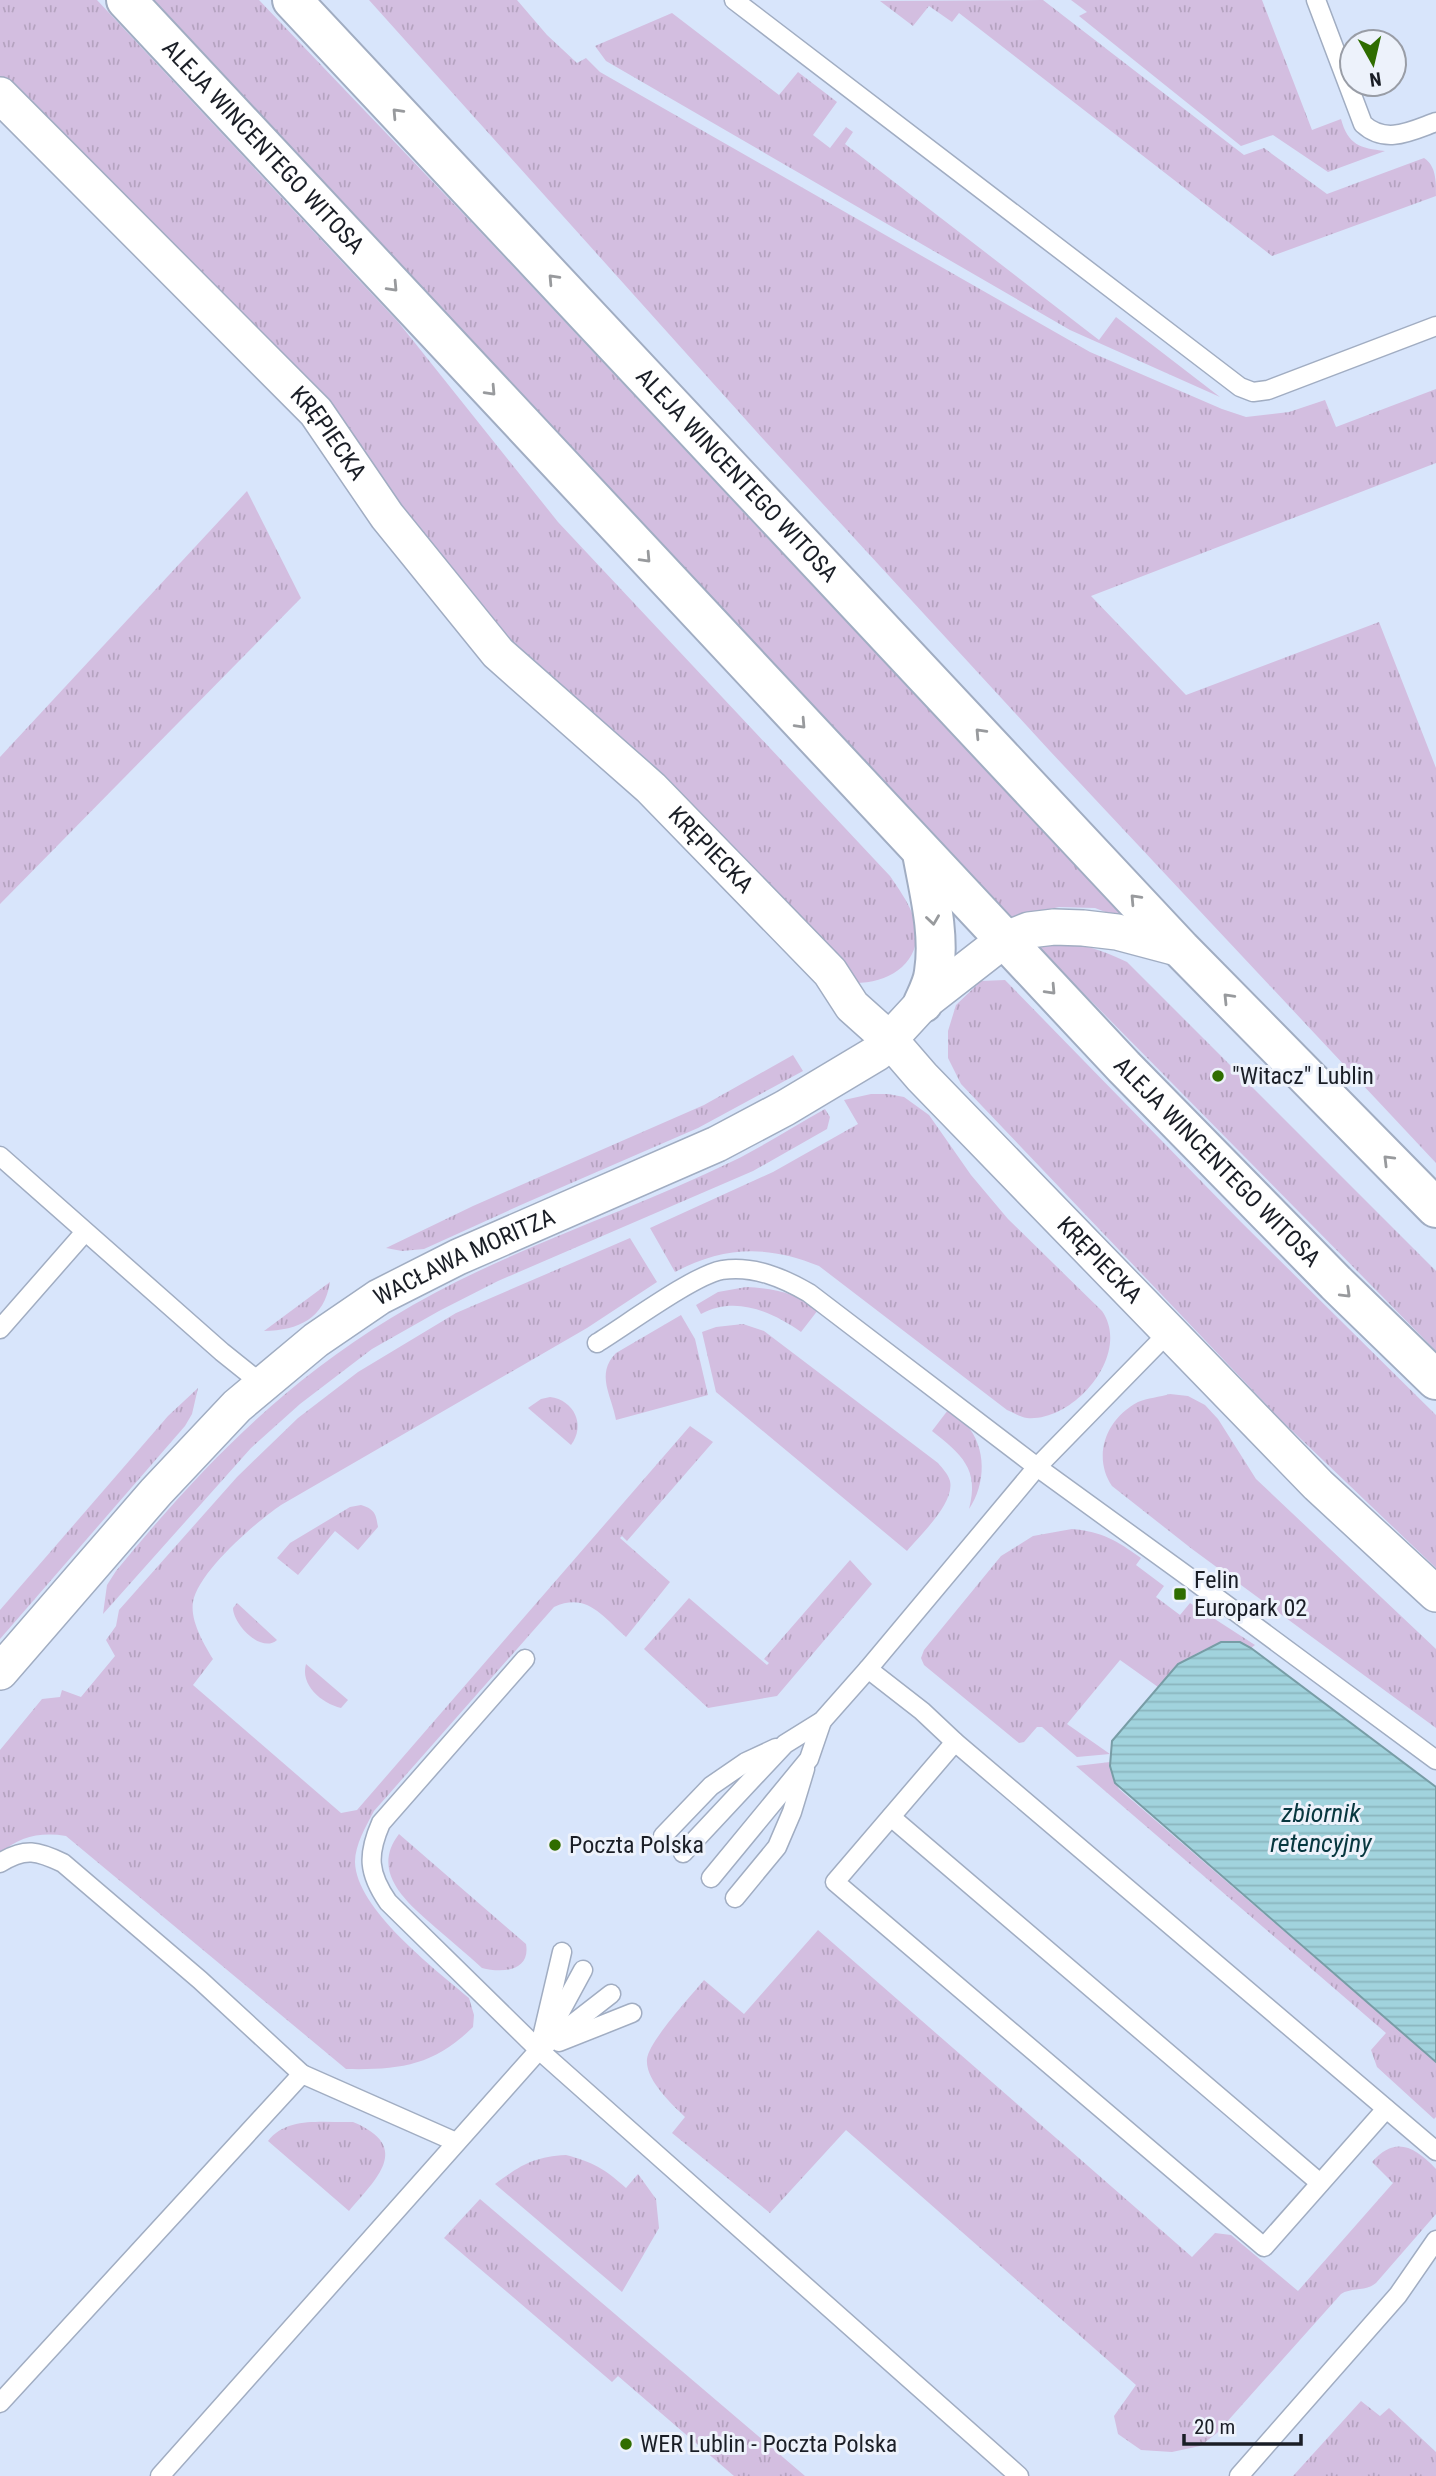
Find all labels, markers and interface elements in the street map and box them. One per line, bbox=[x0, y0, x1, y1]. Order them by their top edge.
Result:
north arrow bbox=[1338, 28, 1408, 98]
street label: ALEJA WINCENTEGO WITOSA bbox=[157, 34, 370, 260]
text: N bbox=[1368, 67, 1383, 92]
one-way arrow bbox=[393, 108, 405, 121]
one-way arrow bbox=[548, 274, 561, 287]
one-way arrow bbox=[385, 279, 397, 292]
street label: ALEJA WINCENTEGO WITOSA bbox=[630, 362, 844, 588]
street label: KRĘPIECKA bbox=[285, 381, 372, 485]
one-way arrow bbox=[482, 383, 495, 396]
one-way arrow bbox=[638, 549, 650, 562]
one-way arrow bbox=[793, 716, 806, 729]
one-way arrow bbox=[975, 728, 988, 741]
street label: KRĘPIECKA bbox=[663, 801, 759, 899]
one-way arrow bbox=[1131, 894, 1143, 907]
one-way arrow bbox=[926, 914, 941, 926]
one-way arrow bbox=[1042, 982, 1055, 995]
one-way arrow bbox=[1224, 993, 1237, 1006]
street label: ALEJA WINCENTEGO WITOSA bbox=[1108, 1051, 1326, 1273]
place label: "Witacz" Lublin bbox=[1232, 1062, 1374, 1090]
marker: "Witacz" Lublin bbox=[1210, 1068, 1226, 1084]
one-way arrow bbox=[1383, 1155, 1396, 1168]
street label: WACŁAWA MORITZA bbox=[369, 1202, 559, 1311]
street label: KRĘPIECKA bbox=[1051, 1211, 1148, 1309]
one-way arrow bbox=[1338, 1285, 1351, 1298]
place label: Felin Europark 02 bbox=[1194, 1566, 1307, 1622]
marker: Felin Europark 02 bbox=[1172, 1586, 1188, 1602]
water label: zbiornik retencyjny bbox=[1270, 1798, 1373, 1858]
place label: Poczta Polska bbox=[569, 1831, 704, 1859]
marker: Poczta Polska bbox=[547, 1837, 563, 1853]
scale bar bbox=[1184, 2402, 1301, 2446]
text: 20 m bbox=[1194, 2415, 1235, 2439]
place label: WER Lublin - Poczta Polska bbox=[640, 2430, 897, 2458]
marker: WER Lublin - Poczta Polska bbox=[618, 2436, 634, 2452]

